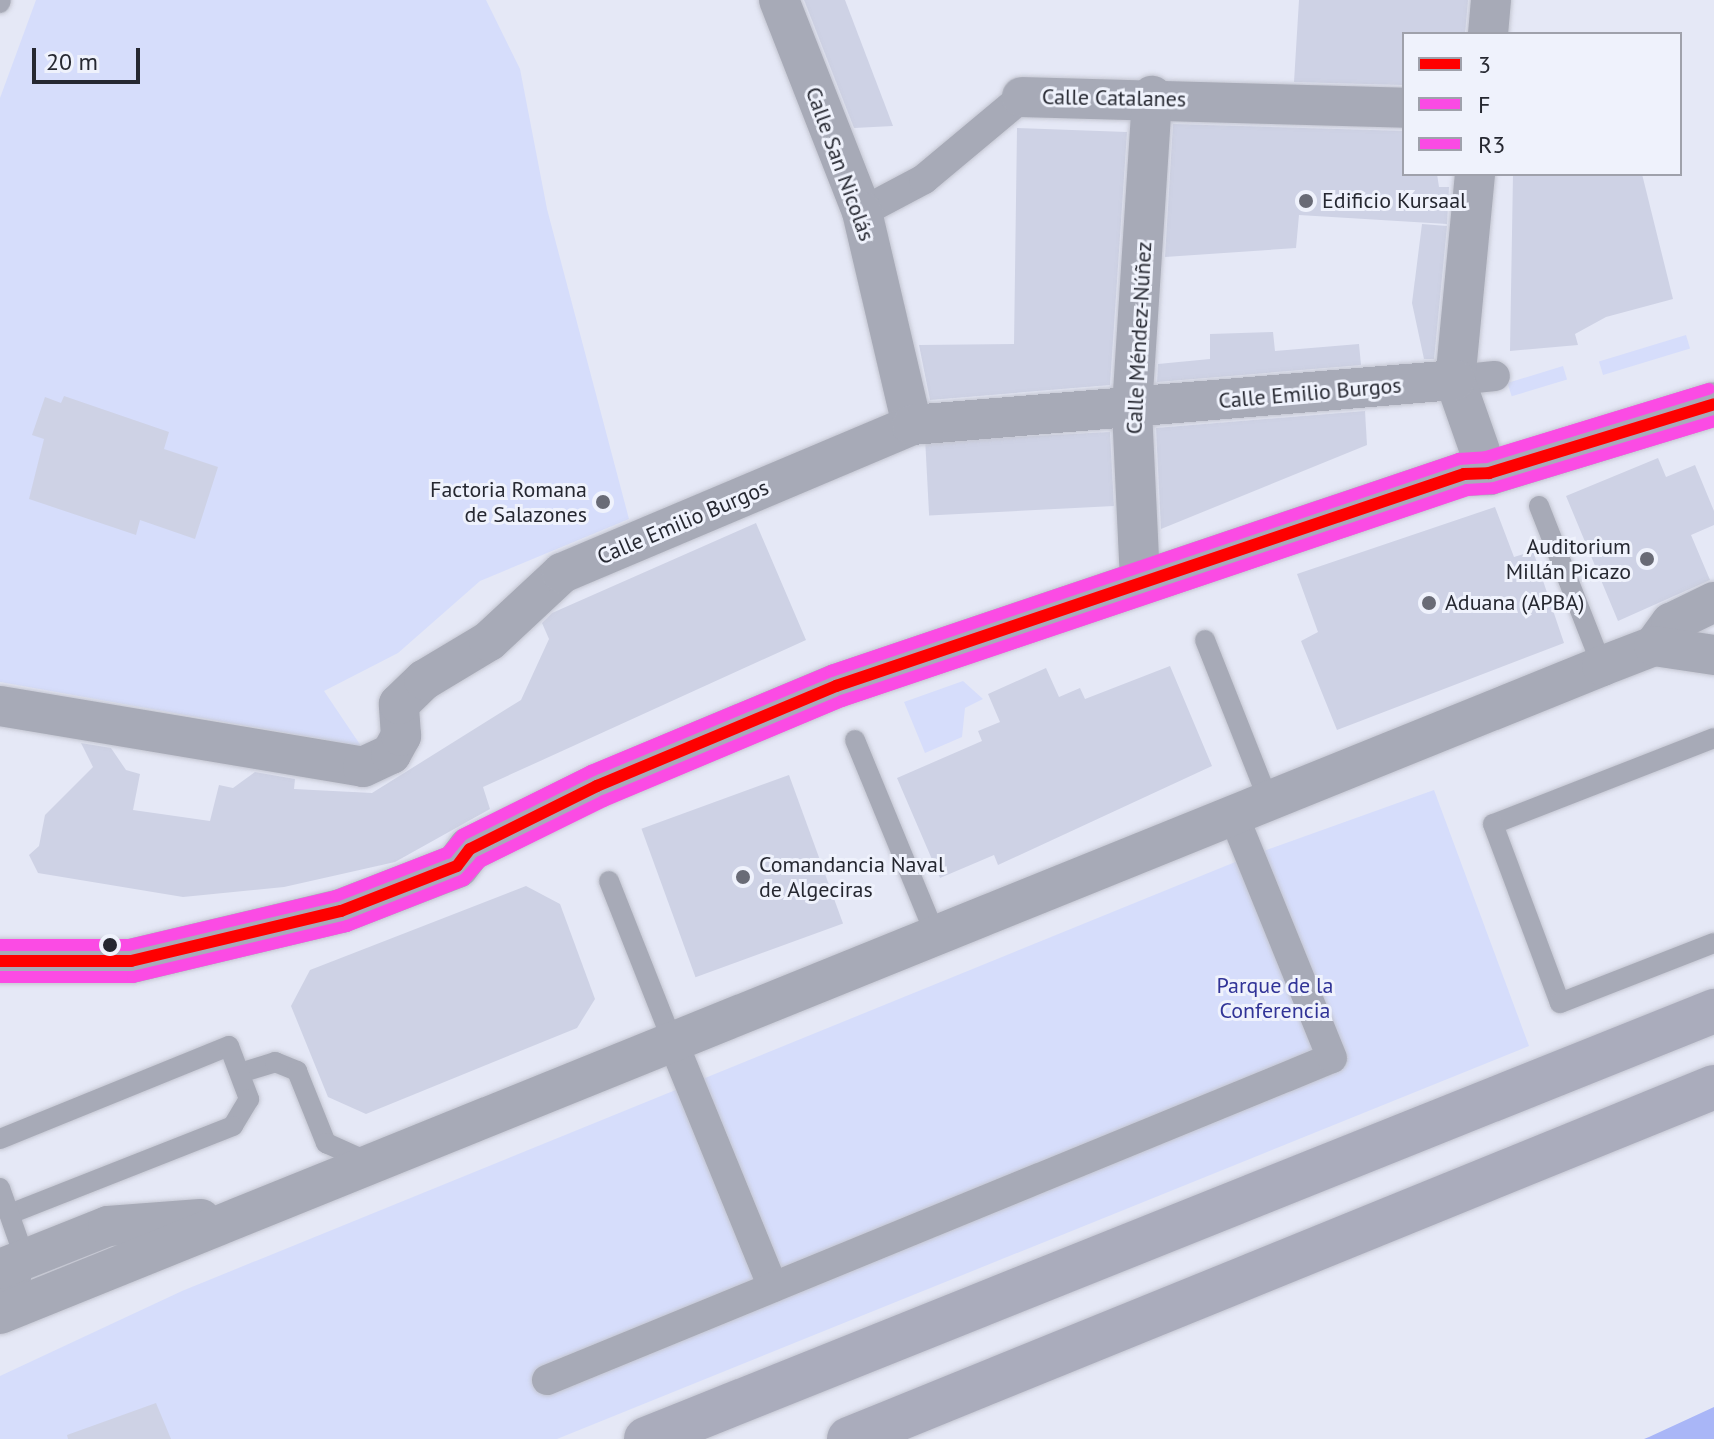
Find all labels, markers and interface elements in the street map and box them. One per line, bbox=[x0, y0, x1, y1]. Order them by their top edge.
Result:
scale bar bbox=[36, 32, 144, 82]
legend bbox=[1402, 32, 1682, 176]
text: 20 m bbox=[46, 46, 98, 77]
text: 3 bbox=[1478, 49, 1491, 80]
street label: Calle San Nicolás bbox=[800, 83, 880, 245]
street label: Calle Catalanes bbox=[1042, 84, 1186, 112]
text: F bbox=[1478, 89, 1490, 120]
text: R3 bbox=[1478, 129, 1505, 160]
place label: Edificio Kursaal bbox=[1322, 188, 1467, 214]
marker: Edificio Kursaal bbox=[1297, 192, 1315, 210]
street label: Calle Méndez-Núñez bbox=[1121, 241, 1157, 435]
street label: Calle Emilio Burgos bbox=[1217, 372, 1403, 414]
street label: Calle Emilio Burgos bbox=[593, 474, 773, 570]
place label: Factoria Romana de Salazones bbox=[430, 476, 587, 528]
marker: Factoria Romana de Salazones bbox=[594, 493, 612, 511]
place label: Auditorium Millán Picazo bbox=[1506, 533, 1631, 584]
marker: Auditorium Millán Picazo bbox=[1638, 550, 1656, 568]
place label: Aduana (APBA) bbox=[1445, 590, 1585, 616]
marker: Aduana (APBA) bbox=[1420, 594, 1438, 612]
place label: Comandancia Naval de Algeciras bbox=[759, 851, 944, 902]
marker: Comandancia Naval de Algeciras bbox=[734, 868, 752, 886]
unlabelled marker bbox=[102, 937, 118, 953]
park label: Parque de la Conferencia bbox=[1217, 972, 1333, 1024]

